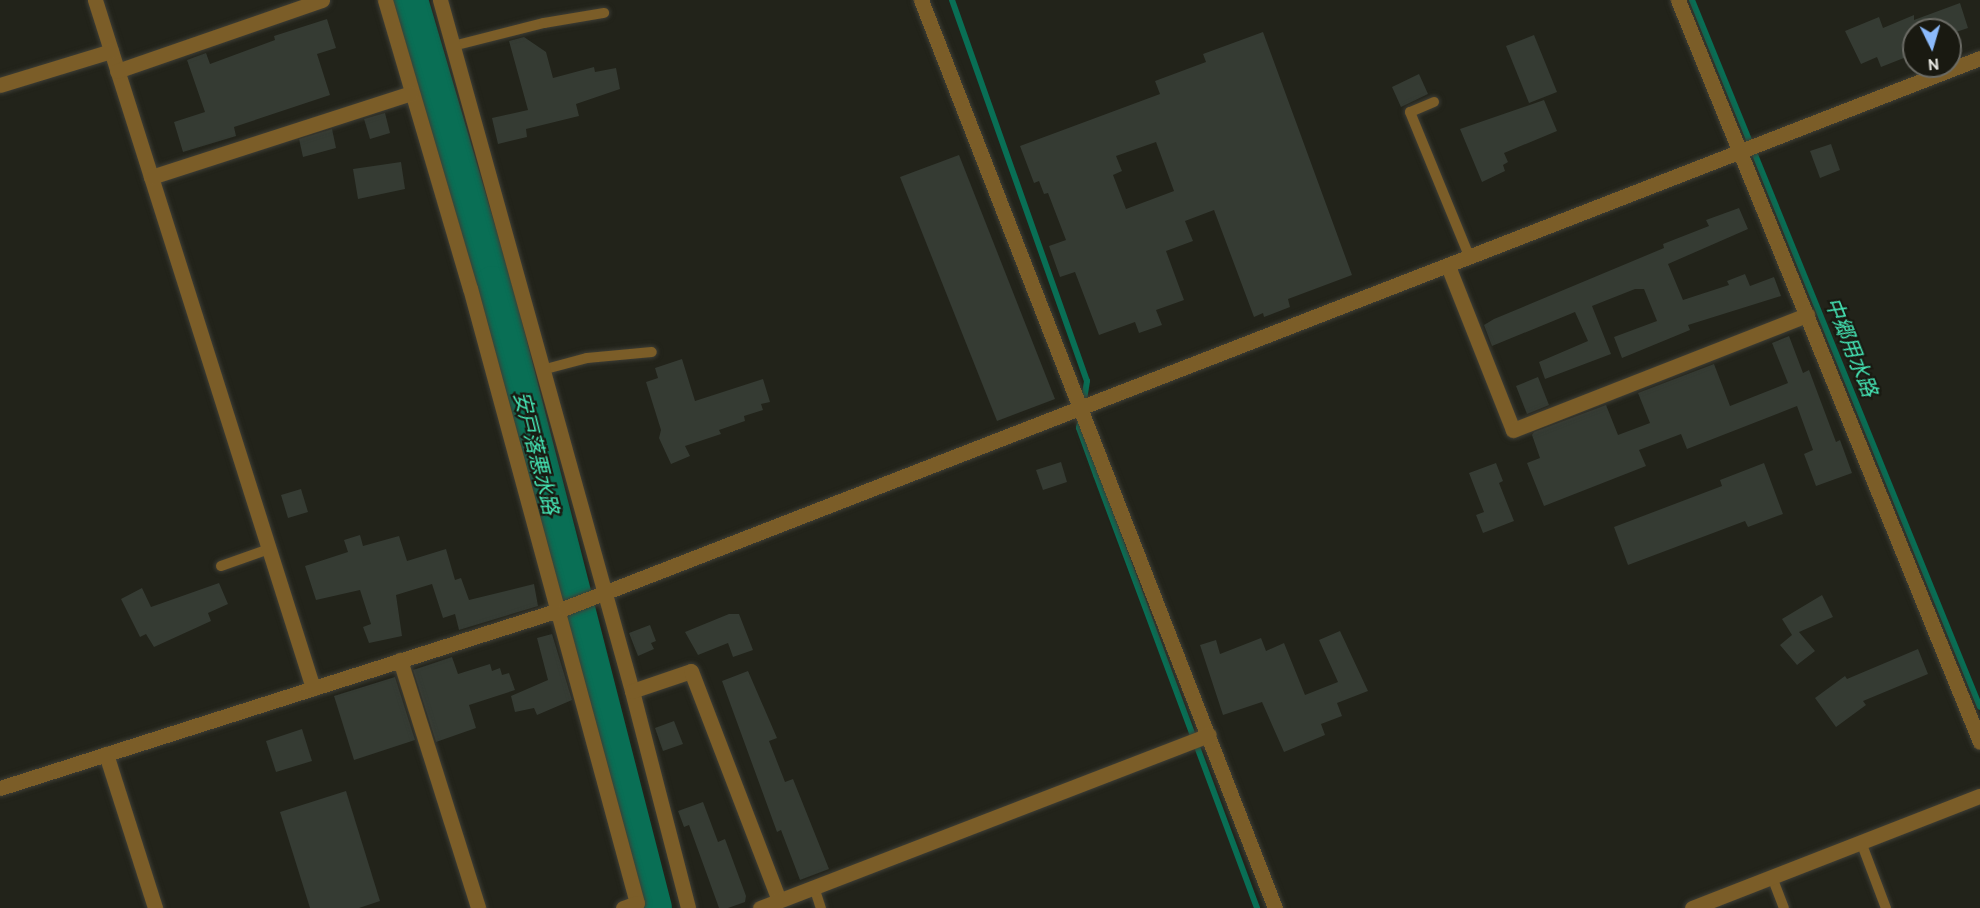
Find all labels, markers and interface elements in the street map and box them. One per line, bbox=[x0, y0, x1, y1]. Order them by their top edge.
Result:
north arrow bbox=[1902, 18, 1962, 78]
text: N bbox=[1927, 54, 1940, 74]
water label: 中郷用水路 bbox=[1820, 294, 1882, 400]
water label: 安戸落悪水路 bbox=[509, 389, 563, 517]

